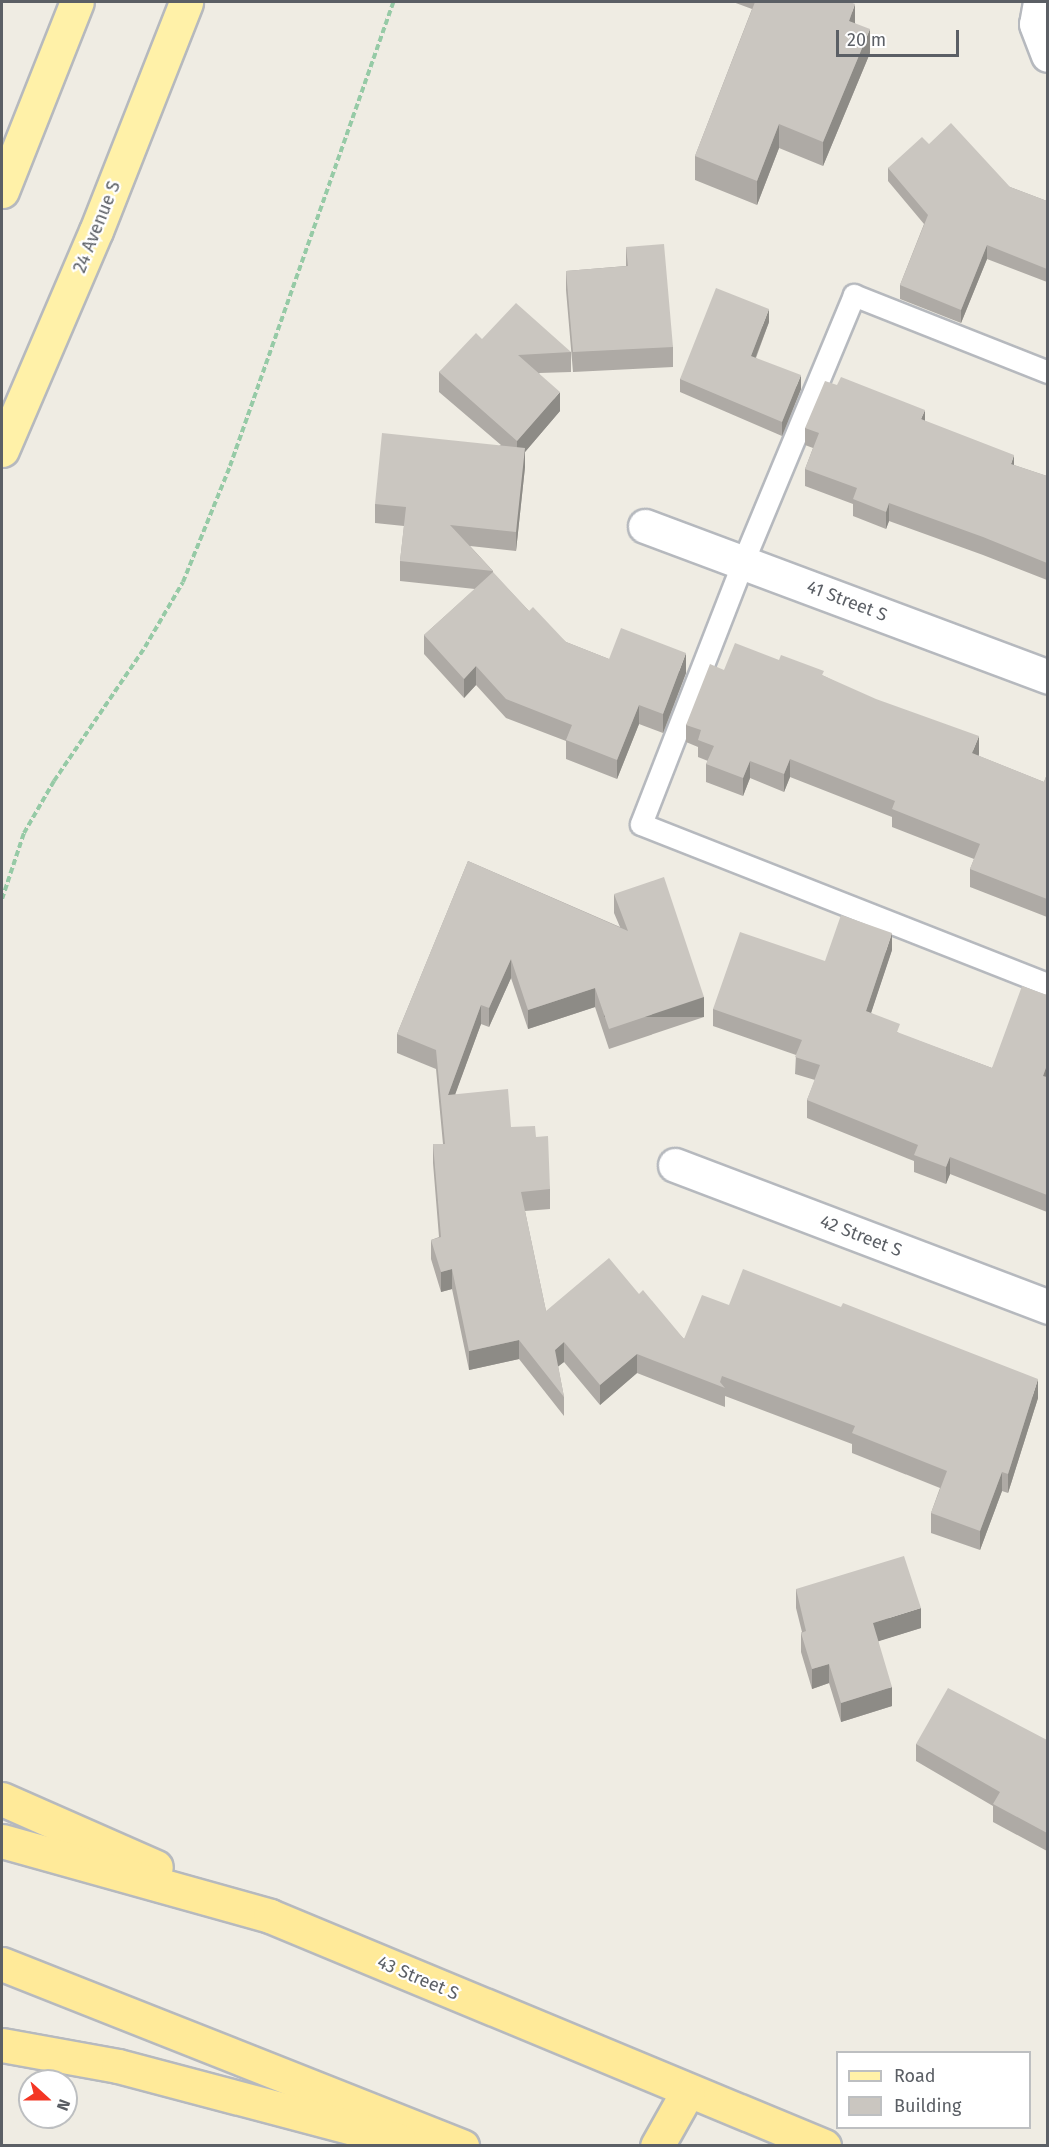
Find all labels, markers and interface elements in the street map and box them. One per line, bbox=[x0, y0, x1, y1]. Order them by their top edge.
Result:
scale bar bbox=[839, 18, 962, 56]
text: 20 m bbox=[847, 29, 886, 51]
street label: 24 Avenue S bbox=[69, 178, 125, 276]
street label: 41 Street S bbox=[804, 576, 890, 626]
street label: 42 Street S bbox=[817, 1210, 905, 1262]
street label: 43 Street S bbox=[374, 1951, 462, 2005]
legend bbox=[836, 2051, 1031, 2129]
text: Road bbox=[894, 2065, 936, 2087]
north arrow bbox=[18, 2069, 78, 2129]
text: Building bbox=[894, 2095, 961, 2117]
text: N bbox=[53, 2097, 74, 2113]

